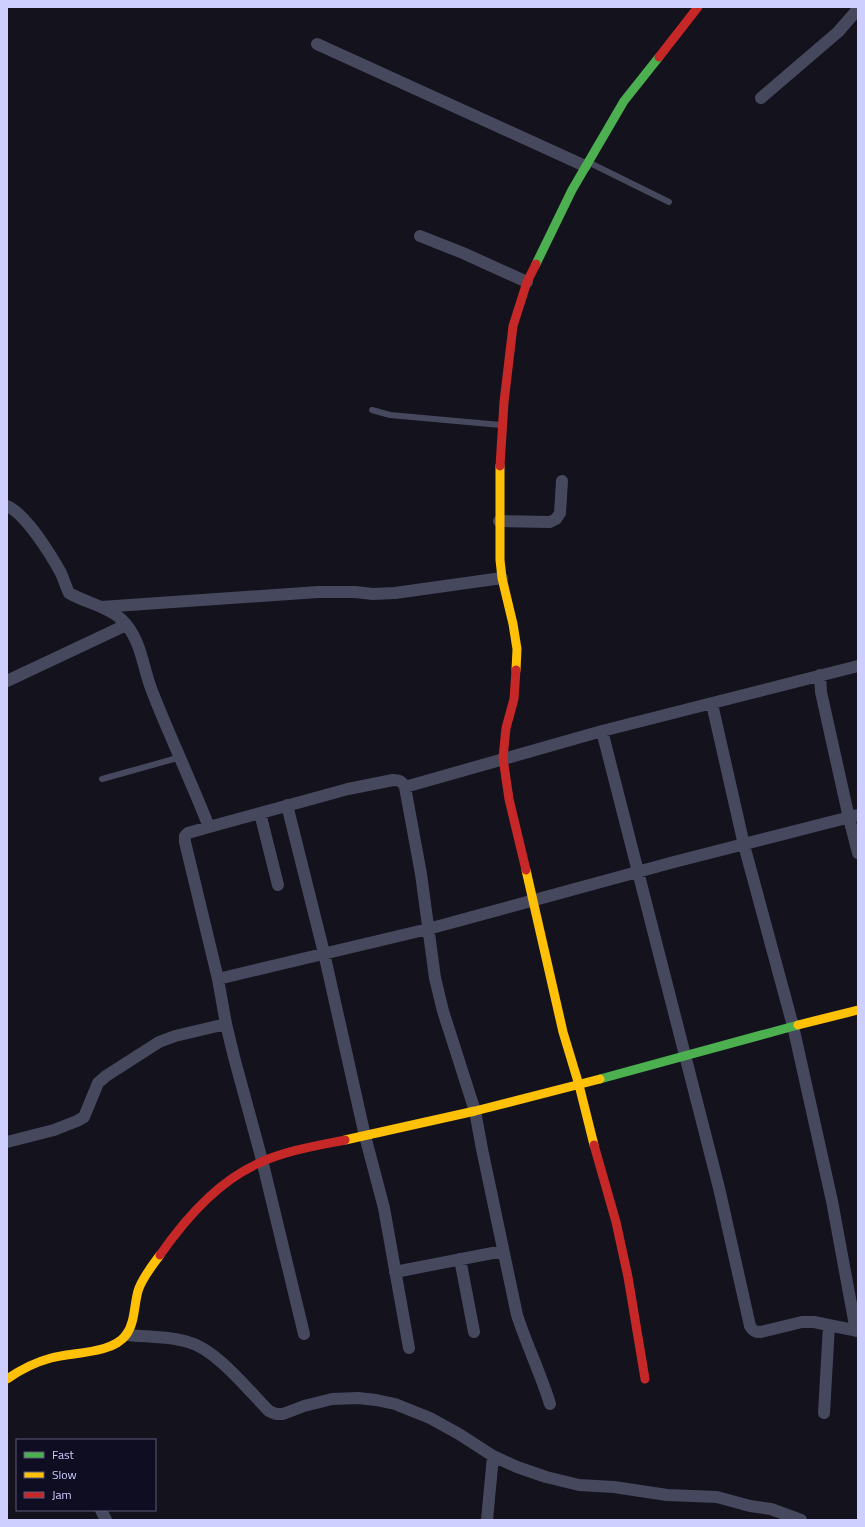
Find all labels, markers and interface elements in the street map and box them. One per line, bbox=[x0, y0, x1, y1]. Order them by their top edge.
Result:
legend bbox=[16, 1439, 156, 1511]
text: Fast bbox=[52, 1445, 75, 1464]
text: Slow bbox=[52, 1465, 77, 1484]
text: Jam bbox=[52, 1485, 72, 1504]

